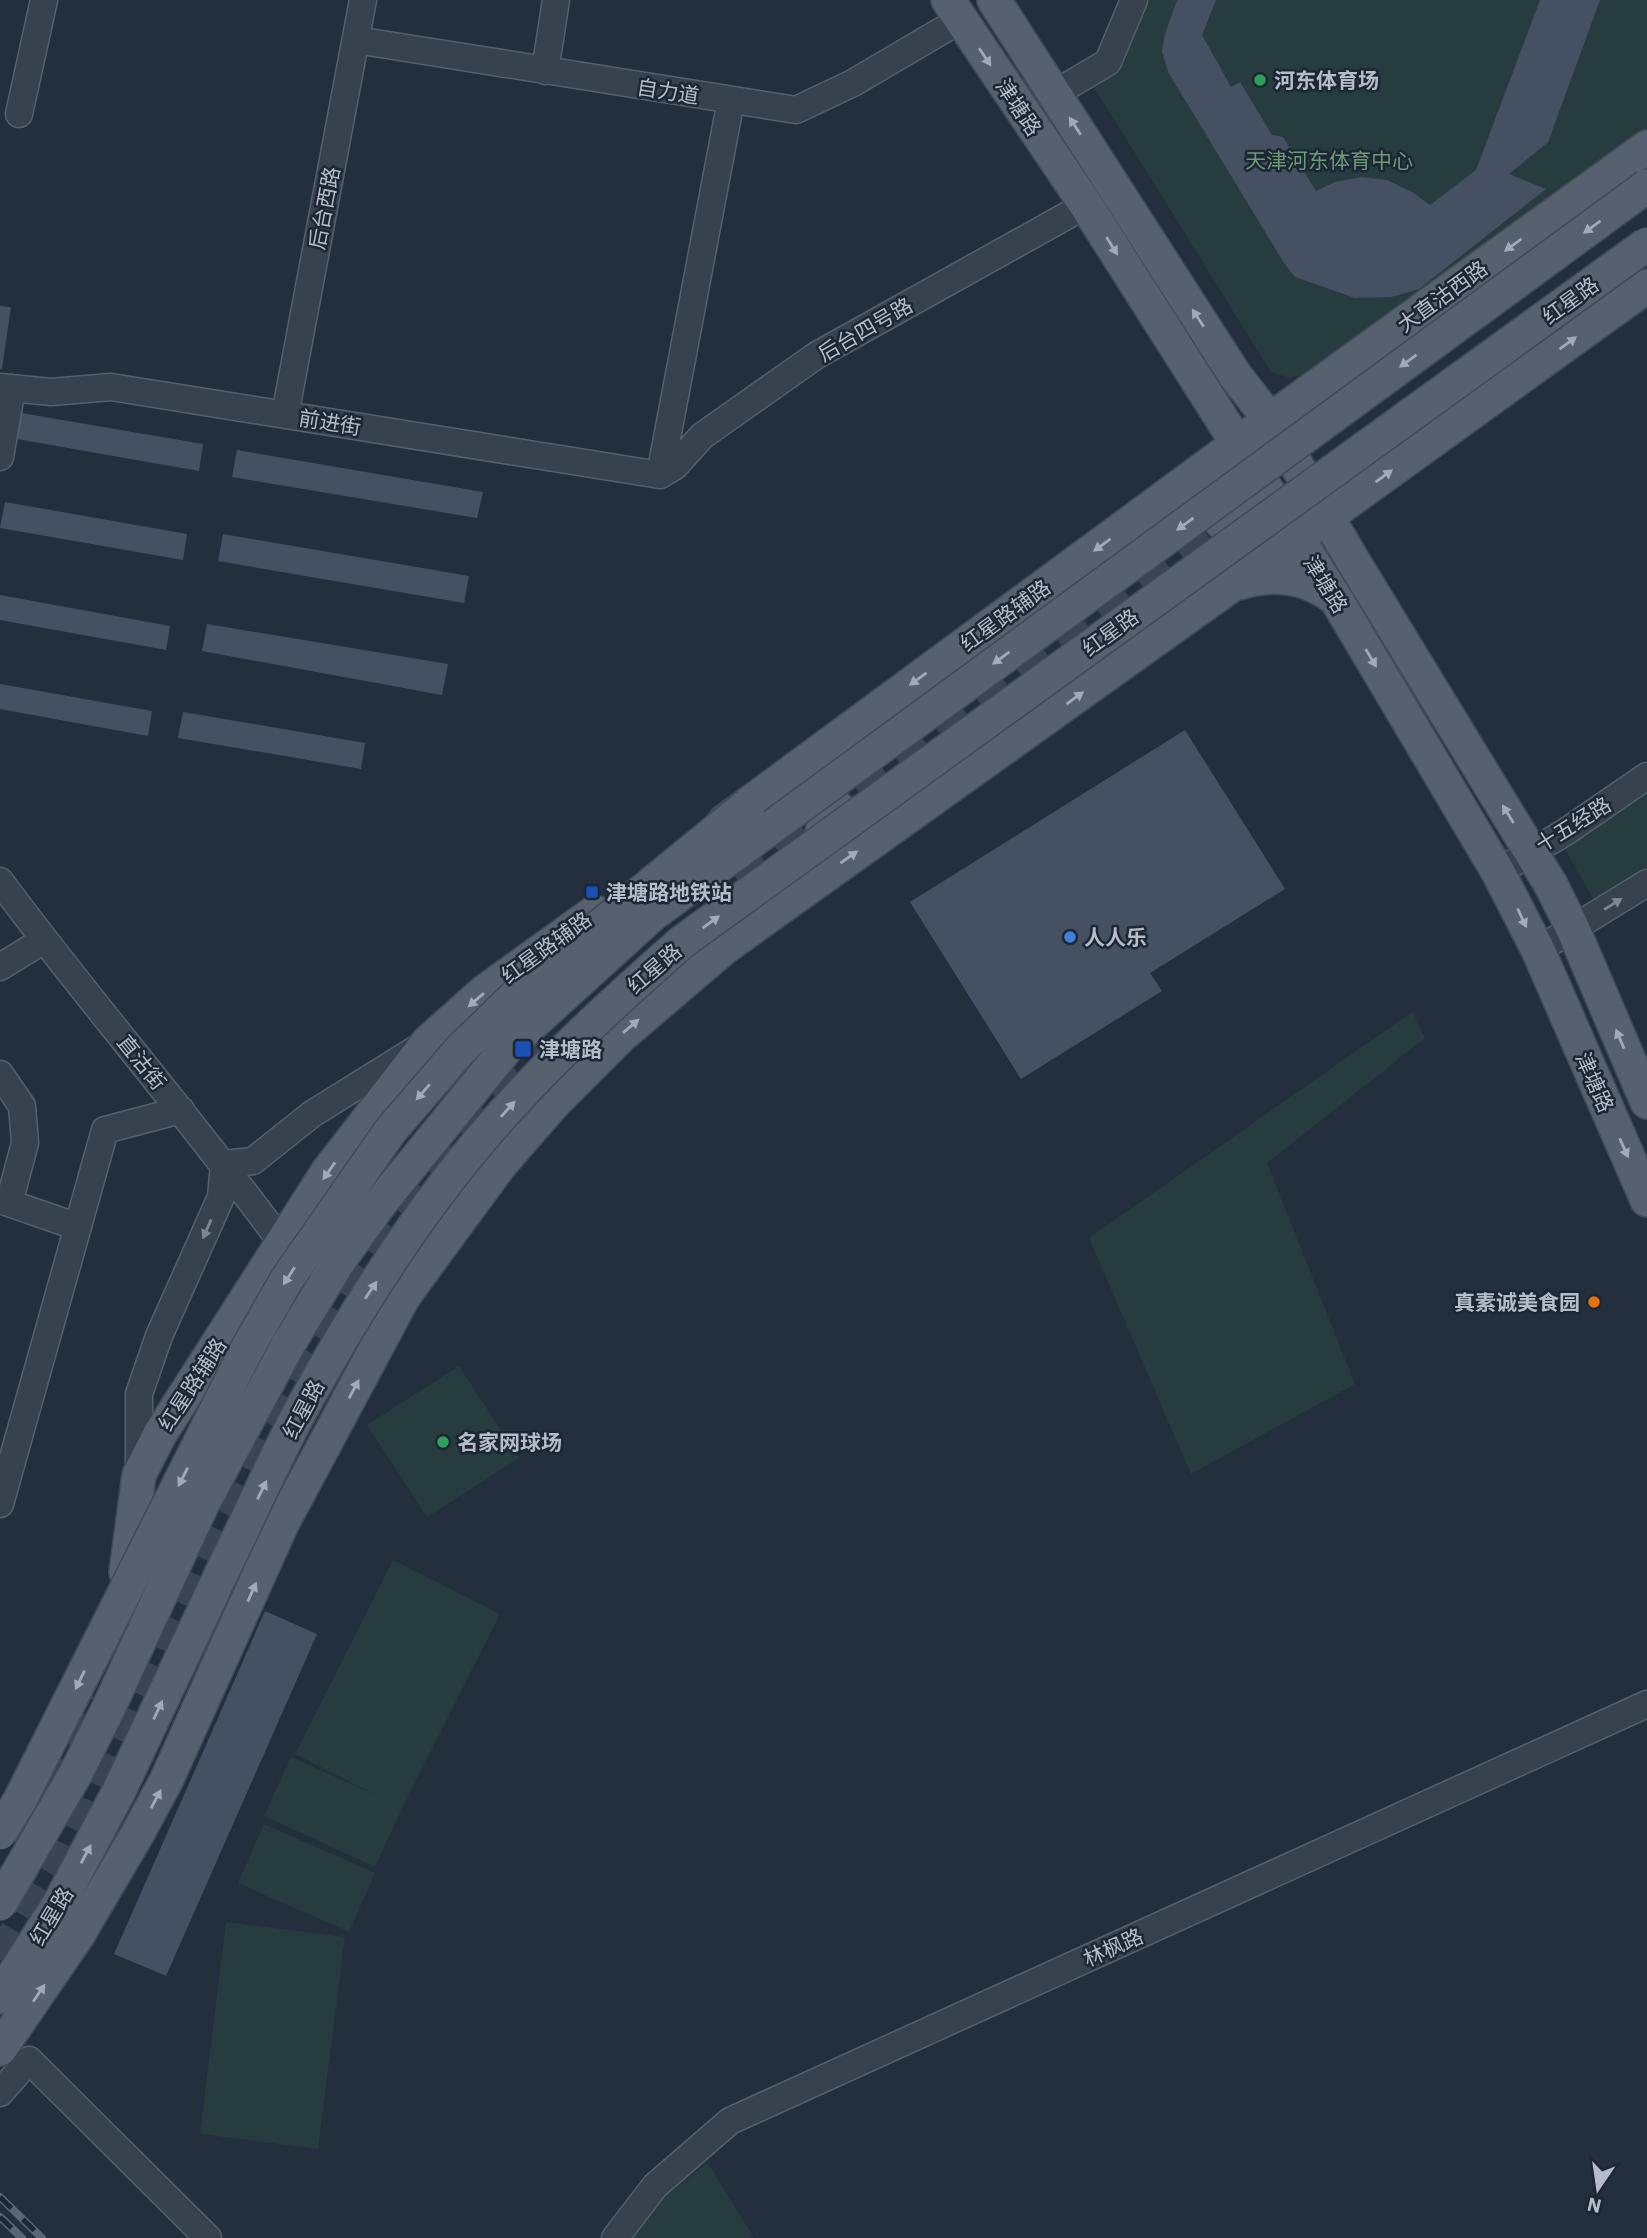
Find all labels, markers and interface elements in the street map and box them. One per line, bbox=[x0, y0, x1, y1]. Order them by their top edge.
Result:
one-way arrow bbox=[978, 48, 992, 66]
place label: 河东体育场 bbox=[1274, 66, 1379, 94]
street label: 自力道 bbox=[635, 72, 701, 110]
marker: 河东体育场 bbox=[1252, 72, 1268, 88]
street label: 津塘路 bbox=[990, 73, 1048, 141]
one-way arrow bbox=[1068, 117, 1081, 136]
park label: 天津河东体育中心 bbox=[1245, 146, 1413, 174]
street label: 后台西路 bbox=[302, 164, 346, 252]
one-way arrow bbox=[1583, 219, 1601, 233]
one-way arrow bbox=[1105, 237, 1118, 256]
one-way arrow bbox=[1504, 237, 1522, 252]
street label: 大直沽西路 bbox=[1391, 254, 1493, 338]
street label: 红星路 bbox=[1536, 270, 1604, 330]
street label: 后台四号路 bbox=[813, 291, 917, 367]
one-way arrow bbox=[1192, 308, 1205, 327]
one-way arrow bbox=[1559, 336, 1577, 350]
one-way arrow bbox=[1399, 354, 1417, 368]
street label: 前进街 bbox=[297, 403, 363, 441]
one-way arrow bbox=[1375, 469, 1393, 483]
one-way arrow bbox=[1176, 517, 1194, 531]
one-way arrow bbox=[1093, 537, 1111, 552]
street label: 津塘路 bbox=[1297, 550, 1355, 618]
street label: 红星路辅路 bbox=[954, 573, 1056, 657]
street label: 红星路 bbox=[1076, 602, 1144, 662]
one-way arrow bbox=[1365, 648, 1377, 667]
one-way arrow bbox=[993, 651, 1011, 666]
one-way arrow bbox=[909, 672, 927, 686]
one-way arrow bbox=[1066, 691, 1085, 705]
street label: 十五经路 bbox=[1530, 790, 1616, 858]
one-way arrow bbox=[1502, 805, 1515, 824]
one-way arrow bbox=[840, 851, 859, 864]
place label: 津塘路地铁站 bbox=[606, 878, 732, 906]
marker: 津塘路地铁站 bbox=[584, 884, 600, 900]
one-way arrow bbox=[1604, 897, 1623, 910]
street label: 红星路辅路 bbox=[495, 905, 597, 989]
one-way arrow bbox=[1516, 908, 1528, 928]
one-way arrow bbox=[701, 915, 720, 929]
place label: 人人乐 bbox=[1084, 923, 1147, 951]
marker: 人人乐 bbox=[1062, 929, 1078, 945]
street label: 红星路 bbox=[621, 937, 687, 999]
one-way arrow bbox=[468, 991, 485, 1007]
one-way arrow bbox=[623, 1019, 640, 1034]
street label: 直沽街 bbox=[111, 1029, 173, 1095]
one-way arrow bbox=[1614, 1029, 1625, 1050]
place label: 津塘路 bbox=[539, 1035, 602, 1063]
marker: 津塘路 bbox=[513, 1039, 533, 1059]
street label: 津塘路 bbox=[1569, 1048, 1621, 1116]
one-way arrow bbox=[416, 1084, 431, 1101]
one-way arrow bbox=[500, 1100, 516, 1118]
one-way arrow bbox=[1619, 1138, 1630, 1159]
one-way arrow bbox=[322, 1162, 336, 1180]
one-way arrow bbox=[201, 1219, 213, 1239]
one-way arrow bbox=[283, 1266, 296, 1286]
one-way arrow bbox=[364, 1281, 377, 1300]
place label: 真素诚美食园 bbox=[1454, 1288, 1580, 1316]
marker: 真素诚美食园 bbox=[1586, 1294, 1602, 1310]
street label: 红星路辅路 bbox=[152, 1332, 232, 1436]
street label: 红星路 bbox=[276, 1375, 330, 1443]
one-way arrow bbox=[348, 1379, 359, 1399]
place label: 名家网球场 bbox=[457, 1428, 562, 1456]
marker: 名家网球场 bbox=[435, 1434, 451, 1450]
one-way arrow bbox=[177, 1467, 188, 1487]
one-way arrow bbox=[257, 1480, 268, 1500]
one-way arrow bbox=[246, 1582, 258, 1602]
one-way arrow bbox=[74, 1670, 85, 1690]
one-way arrow bbox=[153, 1699, 164, 1720]
one-way arrow bbox=[150, 1788, 162, 1808]
one-way arrow bbox=[80, 1845, 92, 1864]
street label: 红星路 bbox=[23, 1882, 79, 1950]
street label: 林枫路 bbox=[1079, 1921, 1147, 1973]
one-way arrow bbox=[32, 1984, 45, 2003]
north arrow bbox=[1563, 2154, 1633, 2224]
text: N bbox=[1585, 2192, 1604, 2219]

